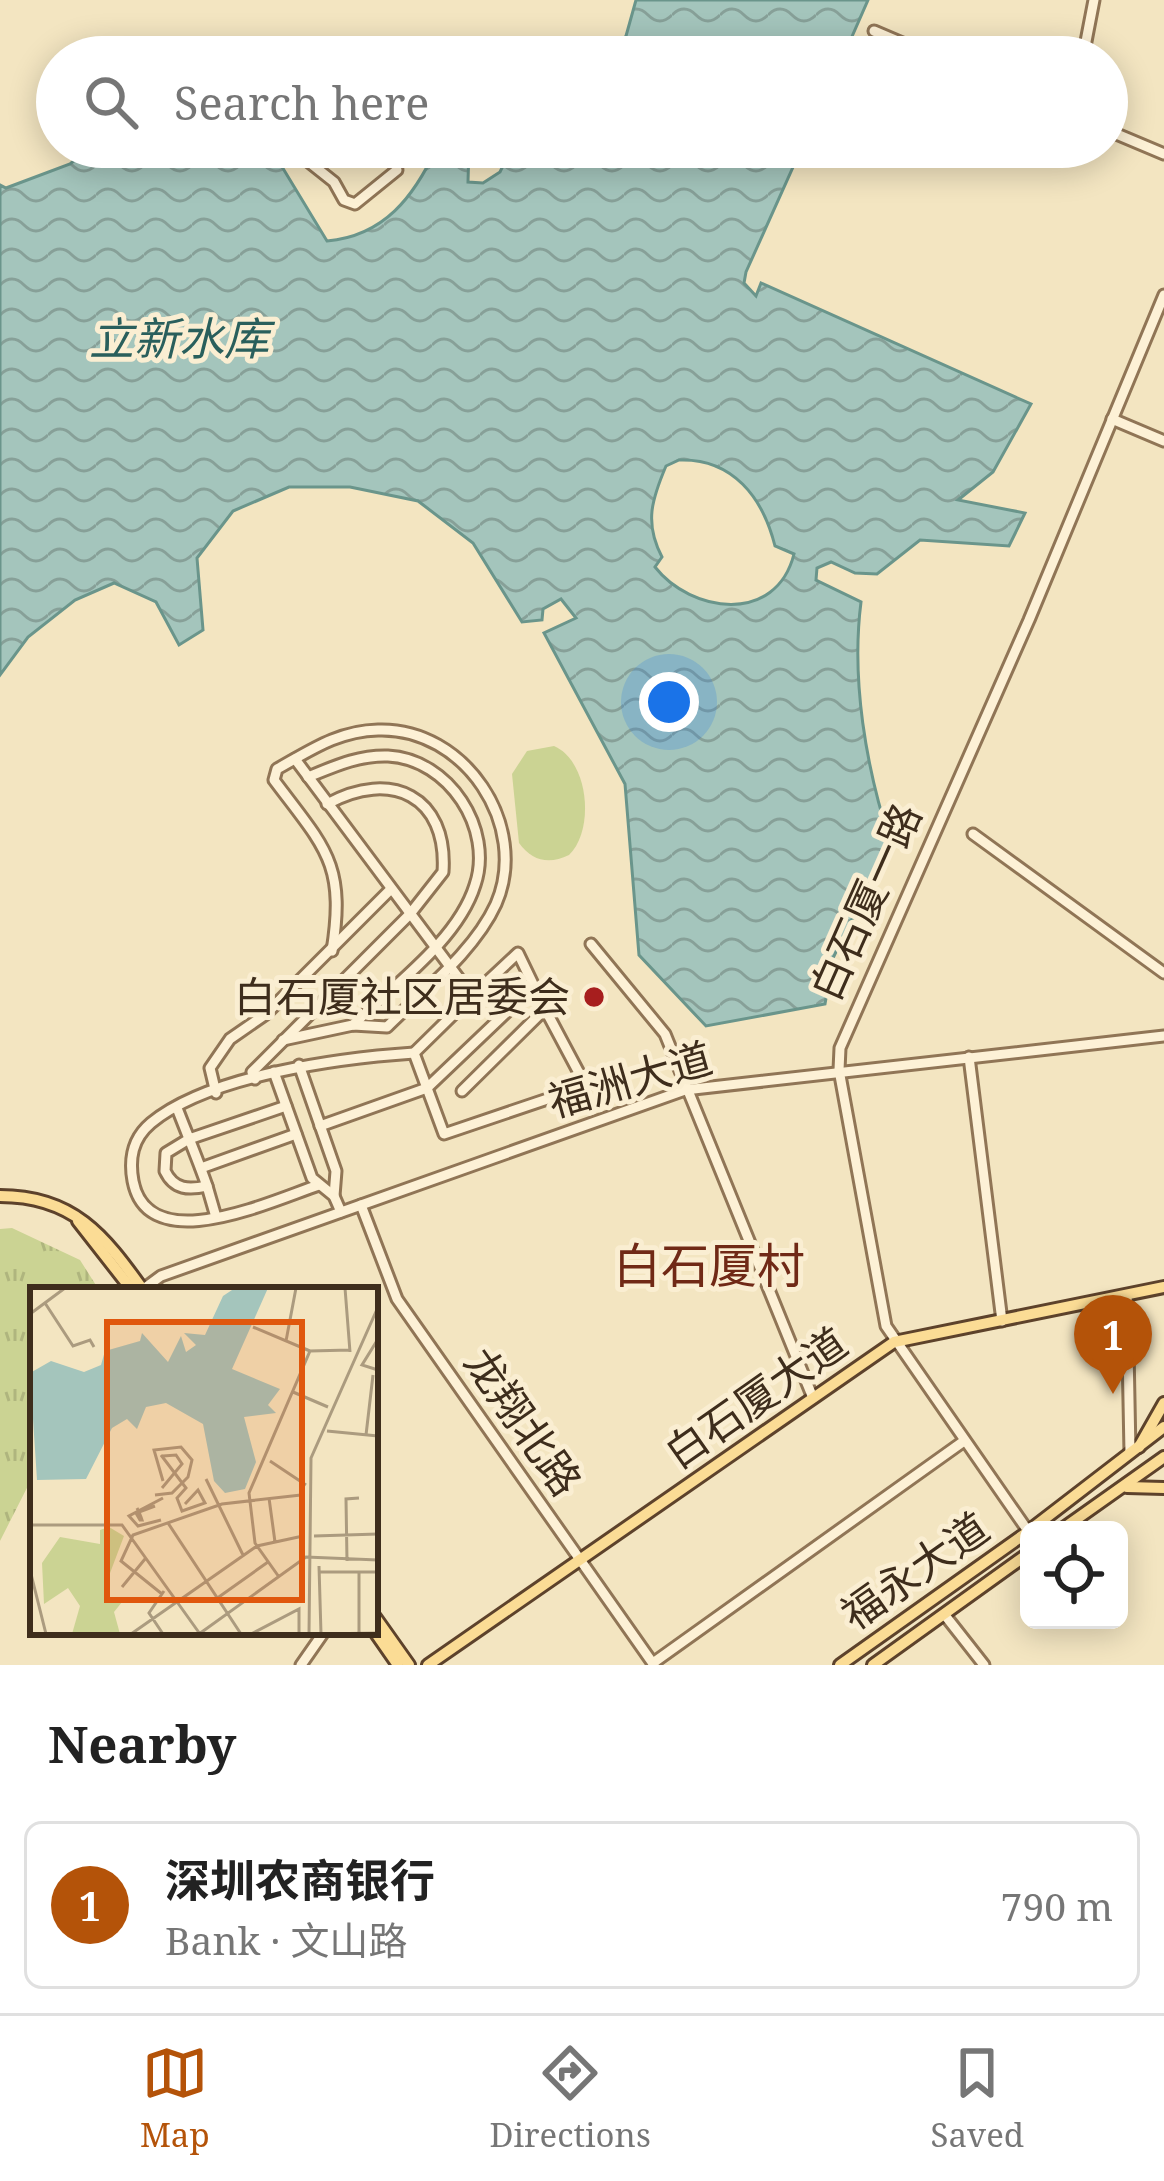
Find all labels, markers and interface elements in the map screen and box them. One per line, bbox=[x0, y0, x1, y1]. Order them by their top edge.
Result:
search box bbox=[36, 36, 1128, 168]
icon: search bbox=[78, 69, 144, 135]
text: Search here bbox=[174, 72, 429, 133]
water label: 立新水库 bbox=[89, 307, 276, 368]
your location bbox=[639, 672, 699, 732]
street label: 白石厦一路 bbox=[796, 794, 933, 1009]
place label: 白石厦社区居委会 bbox=[234, 967, 570, 1024]
marker: 白石厦社区居委会 bbox=[581, 984, 607, 1010]
street label: 福洲大道 bbox=[541, 1028, 718, 1129]
district label: 白石厦村 bbox=[613, 1232, 805, 1297]
inset map bbox=[30, 1287, 378, 1635]
pin: 1 bbox=[1074, 1295, 1152, 1394]
street label: 白石厦大道 bbox=[653, 1313, 858, 1480]
street label: 龙翔北路 bbox=[453, 1336, 596, 1506]
street label: 福永大道 bbox=[829, 1498, 999, 1641]
map controls bbox=[1020, 1521, 1128, 1629]
button: locate bbox=[1020, 1521, 1128, 1629]
text: Nearby bbox=[48, 1708, 236, 1778]
text: 深圳农商银行 bbox=[165, 1849, 435, 1910]
text: 1 bbox=[79, 1879, 101, 1932]
text: 790 m bbox=[1001, 1879, 1113, 1932]
text: Bank · 文山路 bbox=[165, 1913, 407, 1966]
tab: Map bbox=[140, 2040, 210, 2157]
tab: Directions bbox=[489, 2040, 651, 2157]
tab: Saved bbox=[931, 2040, 1024, 2157]

